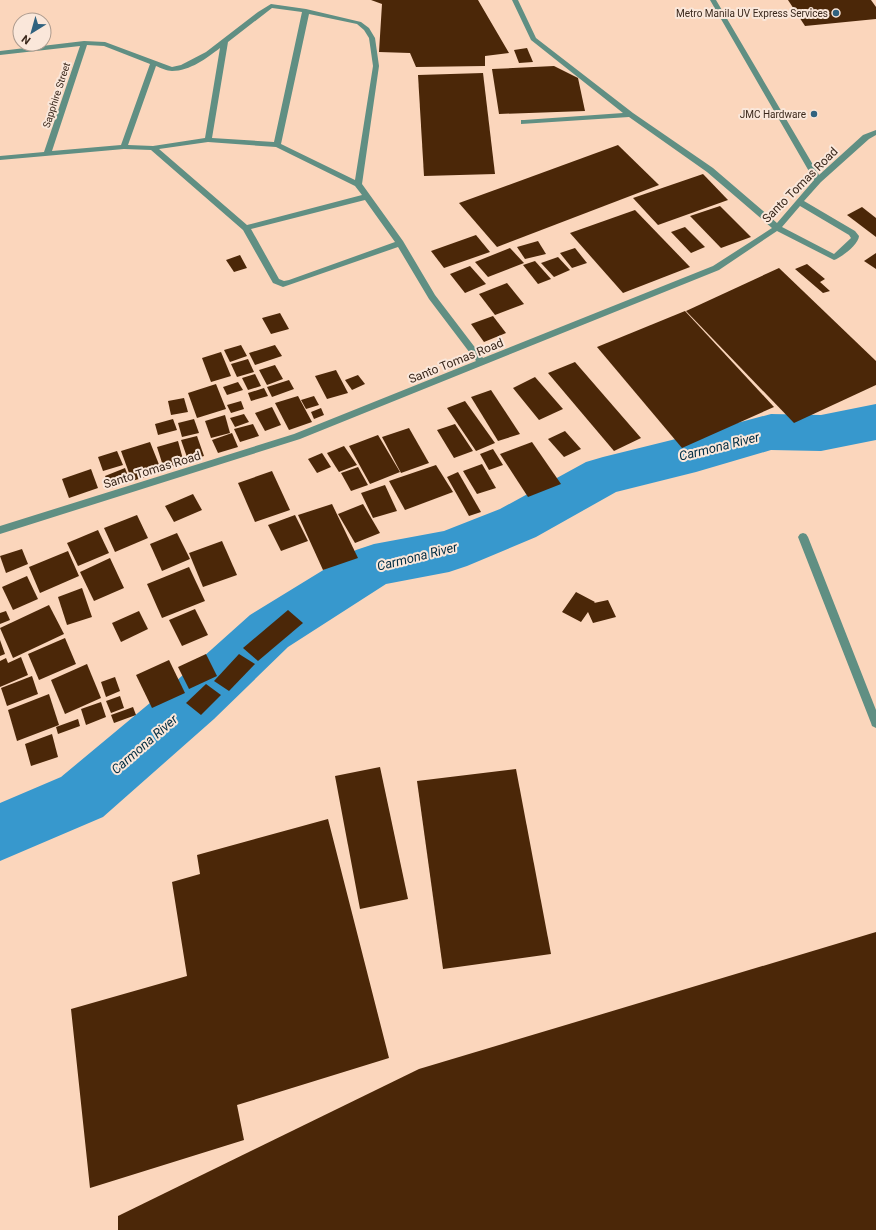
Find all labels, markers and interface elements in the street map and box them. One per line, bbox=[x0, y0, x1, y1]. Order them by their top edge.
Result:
place label: Metro Manila UV Express Services bbox=[676, 8, 828, 19]
marker: Metro Manila UV Express Services bbox=[831, 8, 841, 18]
north arrow bbox=[12, 12, 52, 52]
text: N bbox=[19, 32, 33, 47]
street label: Sapphire Street bbox=[41, 61, 72, 129]
place label: JMC Hardware bbox=[740, 109, 806, 120]
marker: JMC Hardware bbox=[809, 109, 819, 119]
street label: Santo Tomas Road bbox=[759, 144, 841, 226]
street label: Santo Tomas Road bbox=[407, 336, 505, 386]
water label: Carmona River bbox=[677, 429, 762, 464]
street label: Santo Tomas Road bbox=[102, 449, 202, 491]
water label: Carmona River bbox=[375, 539, 460, 574]
water label: Carmona River bbox=[108, 711, 181, 777]

